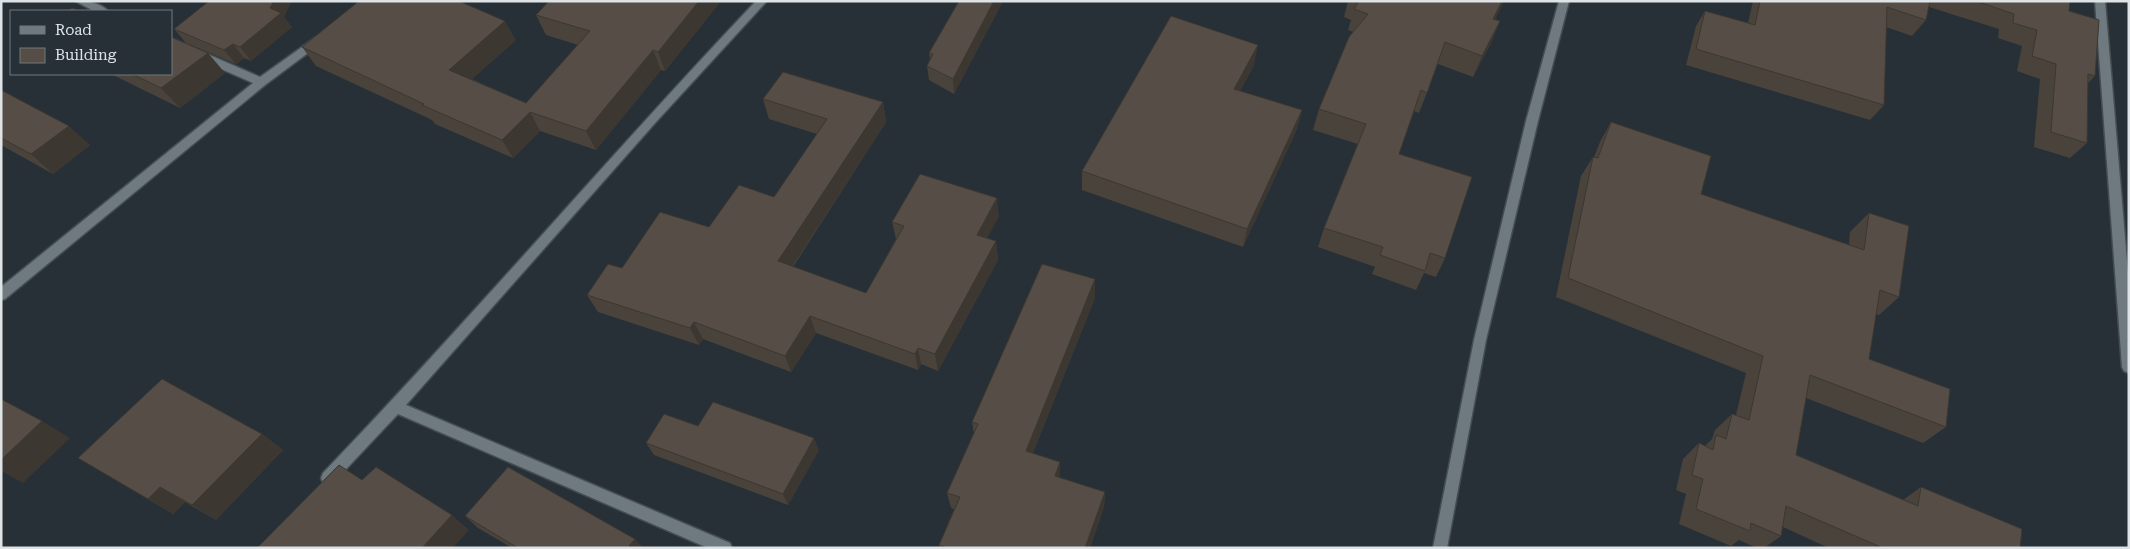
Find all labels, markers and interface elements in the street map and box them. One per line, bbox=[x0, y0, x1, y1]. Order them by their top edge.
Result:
legend bbox=[10, 10, 172, 75]
text: Road bbox=[55, 21, 92, 39]
text: Building bbox=[55, 46, 117, 64]

